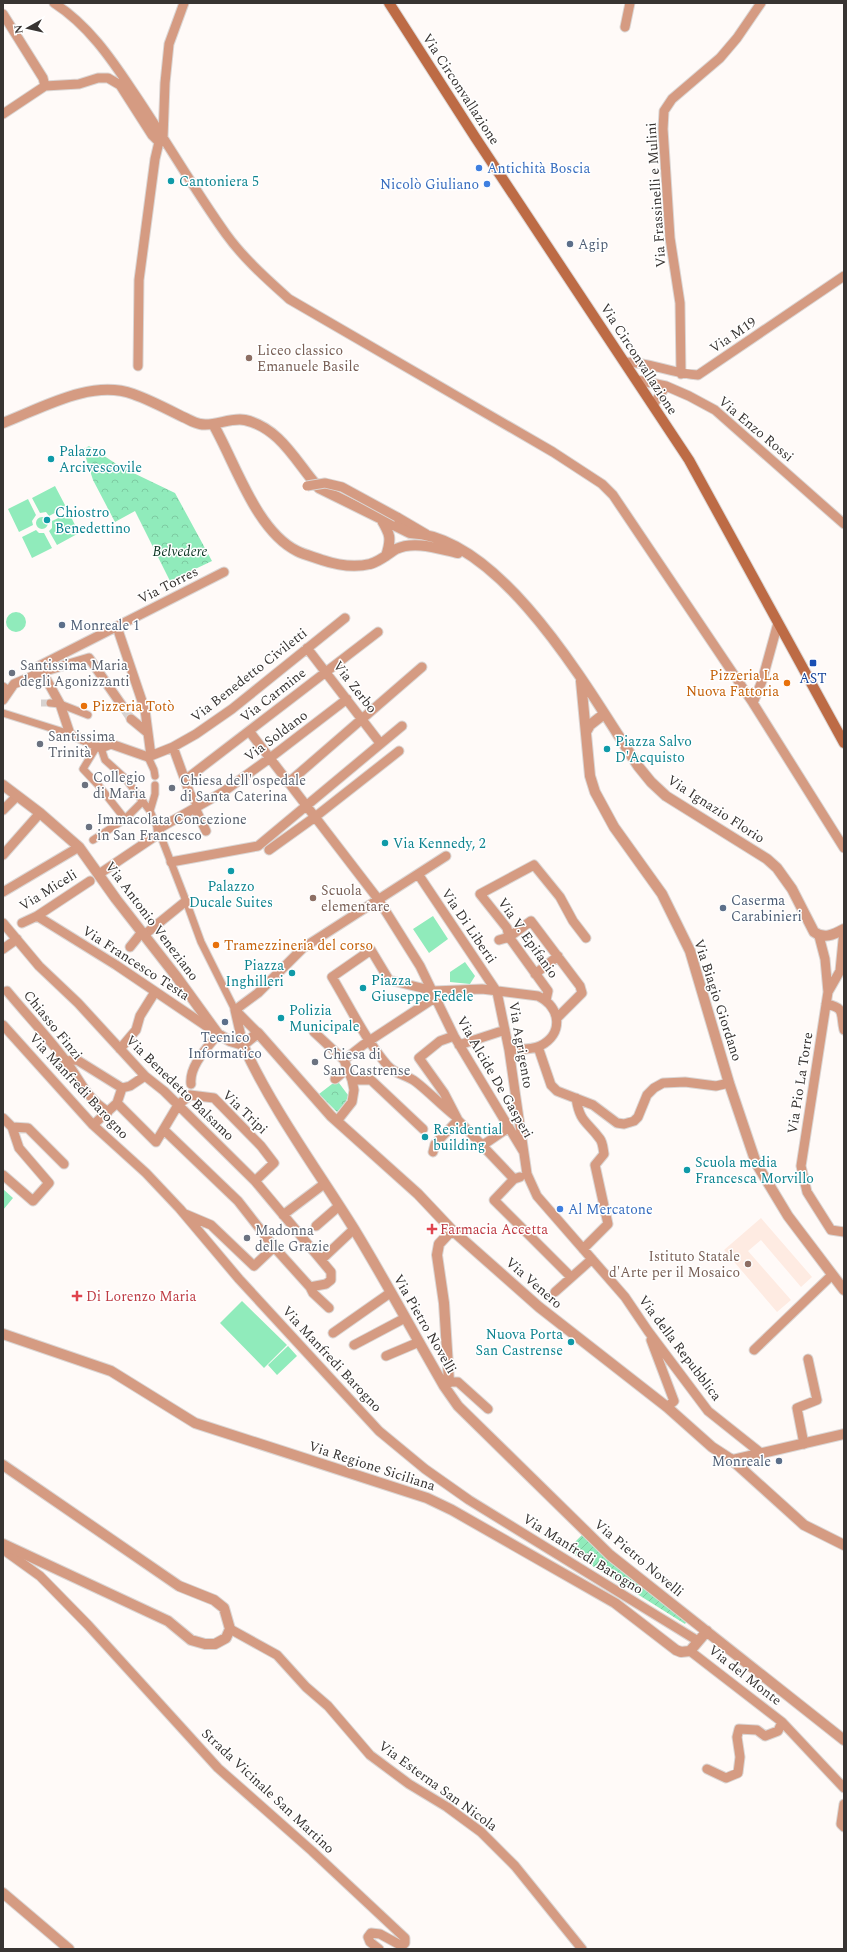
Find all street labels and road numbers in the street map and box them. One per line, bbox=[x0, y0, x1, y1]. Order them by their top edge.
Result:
street label: Via Circonvallazione bbox=[417, 29, 505, 149]
street label: Via Frassinelli e Mulini bbox=[640, 122, 672, 268]
street label: Via Circonvallazione bbox=[595, 299, 683, 419]
street label: Via M19 bbox=[705, 312, 761, 358]
street label: Via Enzo Rossi bbox=[714, 391, 798, 467]
street label: Via Torres bbox=[134, 561, 202, 609]
street label: Via Benedetto Civiletti bbox=[186, 623, 312, 727]
street label: Via Zerbo bbox=[328, 656, 382, 718]
street label: Via Carmine bbox=[235, 662, 311, 728]
street label: Via Soldano bbox=[240, 705, 312, 767]
street label: Via Ignazio Florio bbox=[663, 770, 769, 848]
street label: Via Antonio Veneziano bbox=[100, 857, 204, 985]
street label: Via Miceli bbox=[15, 864, 81, 916]
street label: Via Di Liberti bbox=[436, 884, 502, 968]
street label: Via V. Epifanio bbox=[492, 893, 564, 983]
street label: Via Francesco Testa bbox=[78, 920, 194, 1006]
street label: Via Biagio Giordano bbox=[688, 936, 748, 1064]
street label: Chiasso Finzi bbox=[18, 986, 88, 1064]
street label: Via Agrigento bbox=[503, 1000, 539, 1090]
street label: Via Alcide De Gasperi bbox=[451, 1012, 539, 1142]
street label: Via Manfredi Barogno bbox=[24, 1028, 134, 1144]
street label: Via Benedetto Balsamo bbox=[121, 1030, 239, 1146]
street label: Via Pio La Torre bbox=[782, 1030, 818, 1135]
street label: Via Tripi bbox=[217, 1085, 273, 1139]
street label: Via Venero bbox=[501, 1252, 567, 1314]
street label: Via Pietro Novelli bbox=[388, 1270, 462, 1378]
street label: Via della Repubblica bbox=[633, 1291, 727, 1405]
street label: Via Manfredi Barogno bbox=[277, 1301, 387, 1417]
street label: Via Regione Siciliana bbox=[306, 1436, 438, 1496]
street label: Via Manfredi Barogno bbox=[519, 1508, 647, 1600]
street label: Via Pietro Novelli bbox=[589, 1514, 689, 1602]
street label: Via del Monte bbox=[704, 1640, 786, 1711]
street label: Strada Vicinale San Martino bbox=[197, 1723, 339, 1859]
street label: Via Esterna San Nicola bbox=[374, 1736, 502, 1837]

